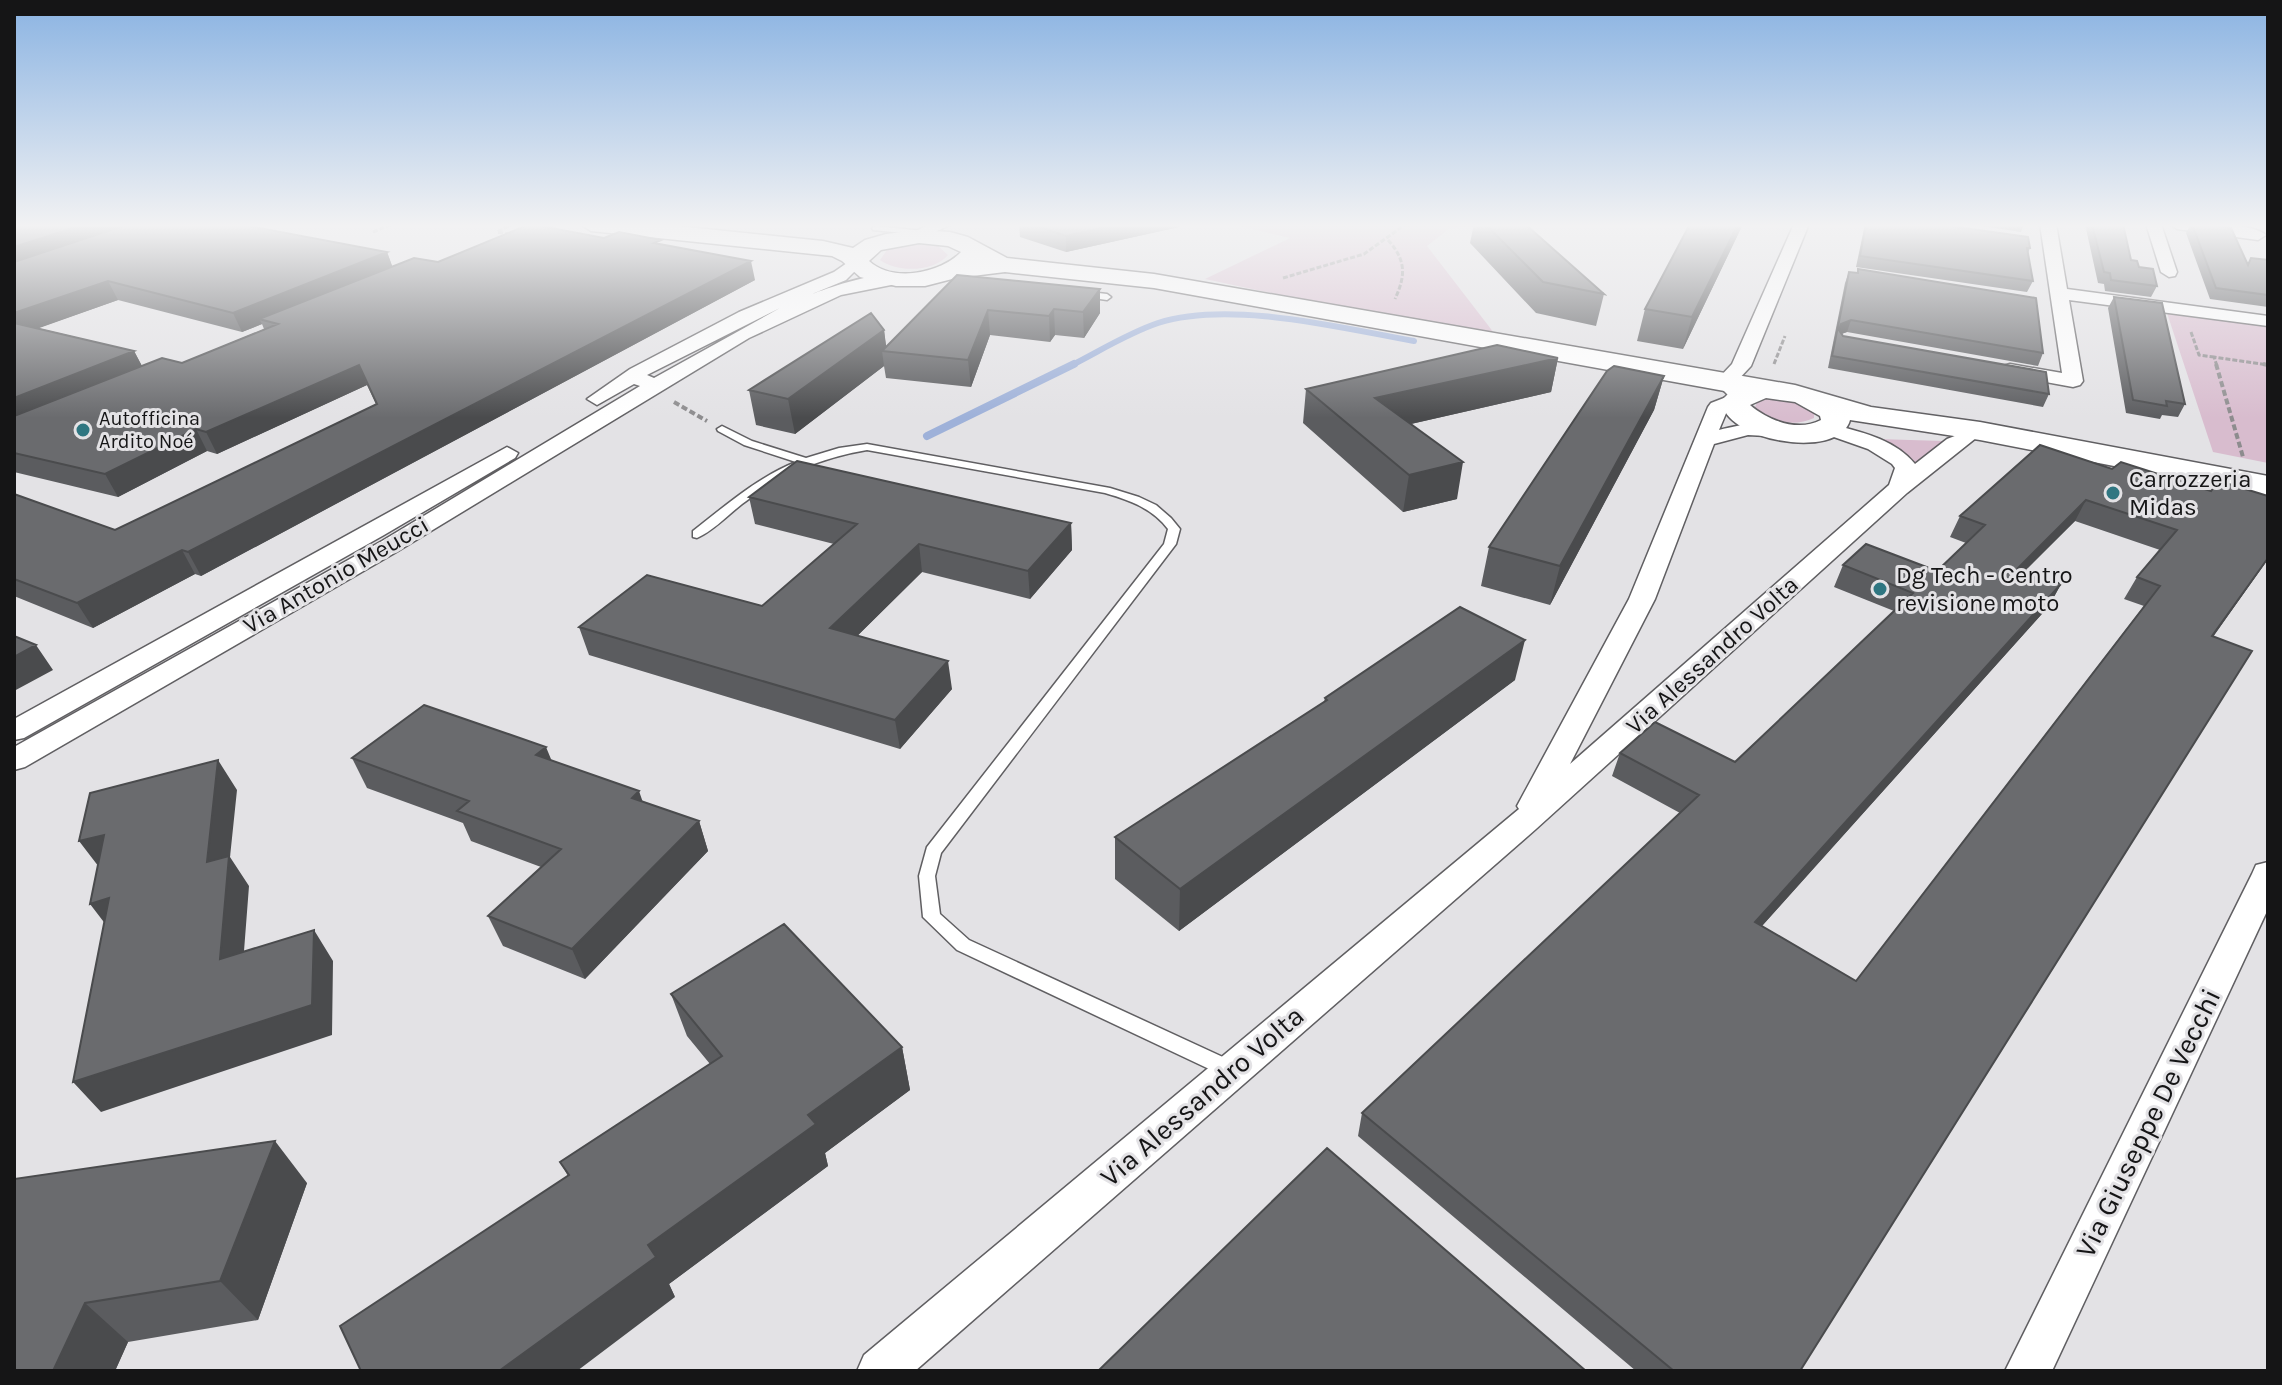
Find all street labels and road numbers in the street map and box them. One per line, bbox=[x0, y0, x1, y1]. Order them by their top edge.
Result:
street label: Via Antonio Meucci bbox=[238, 510, 434, 640]
street label: Via Alessandro Volta bbox=[1620, 570, 1804, 740]
street label: Via Giuseppe De Vecchi bbox=[2068, 983, 2228, 1263]
street label: Via Alessandro Volta bbox=[1094, 999, 1310, 1193]

